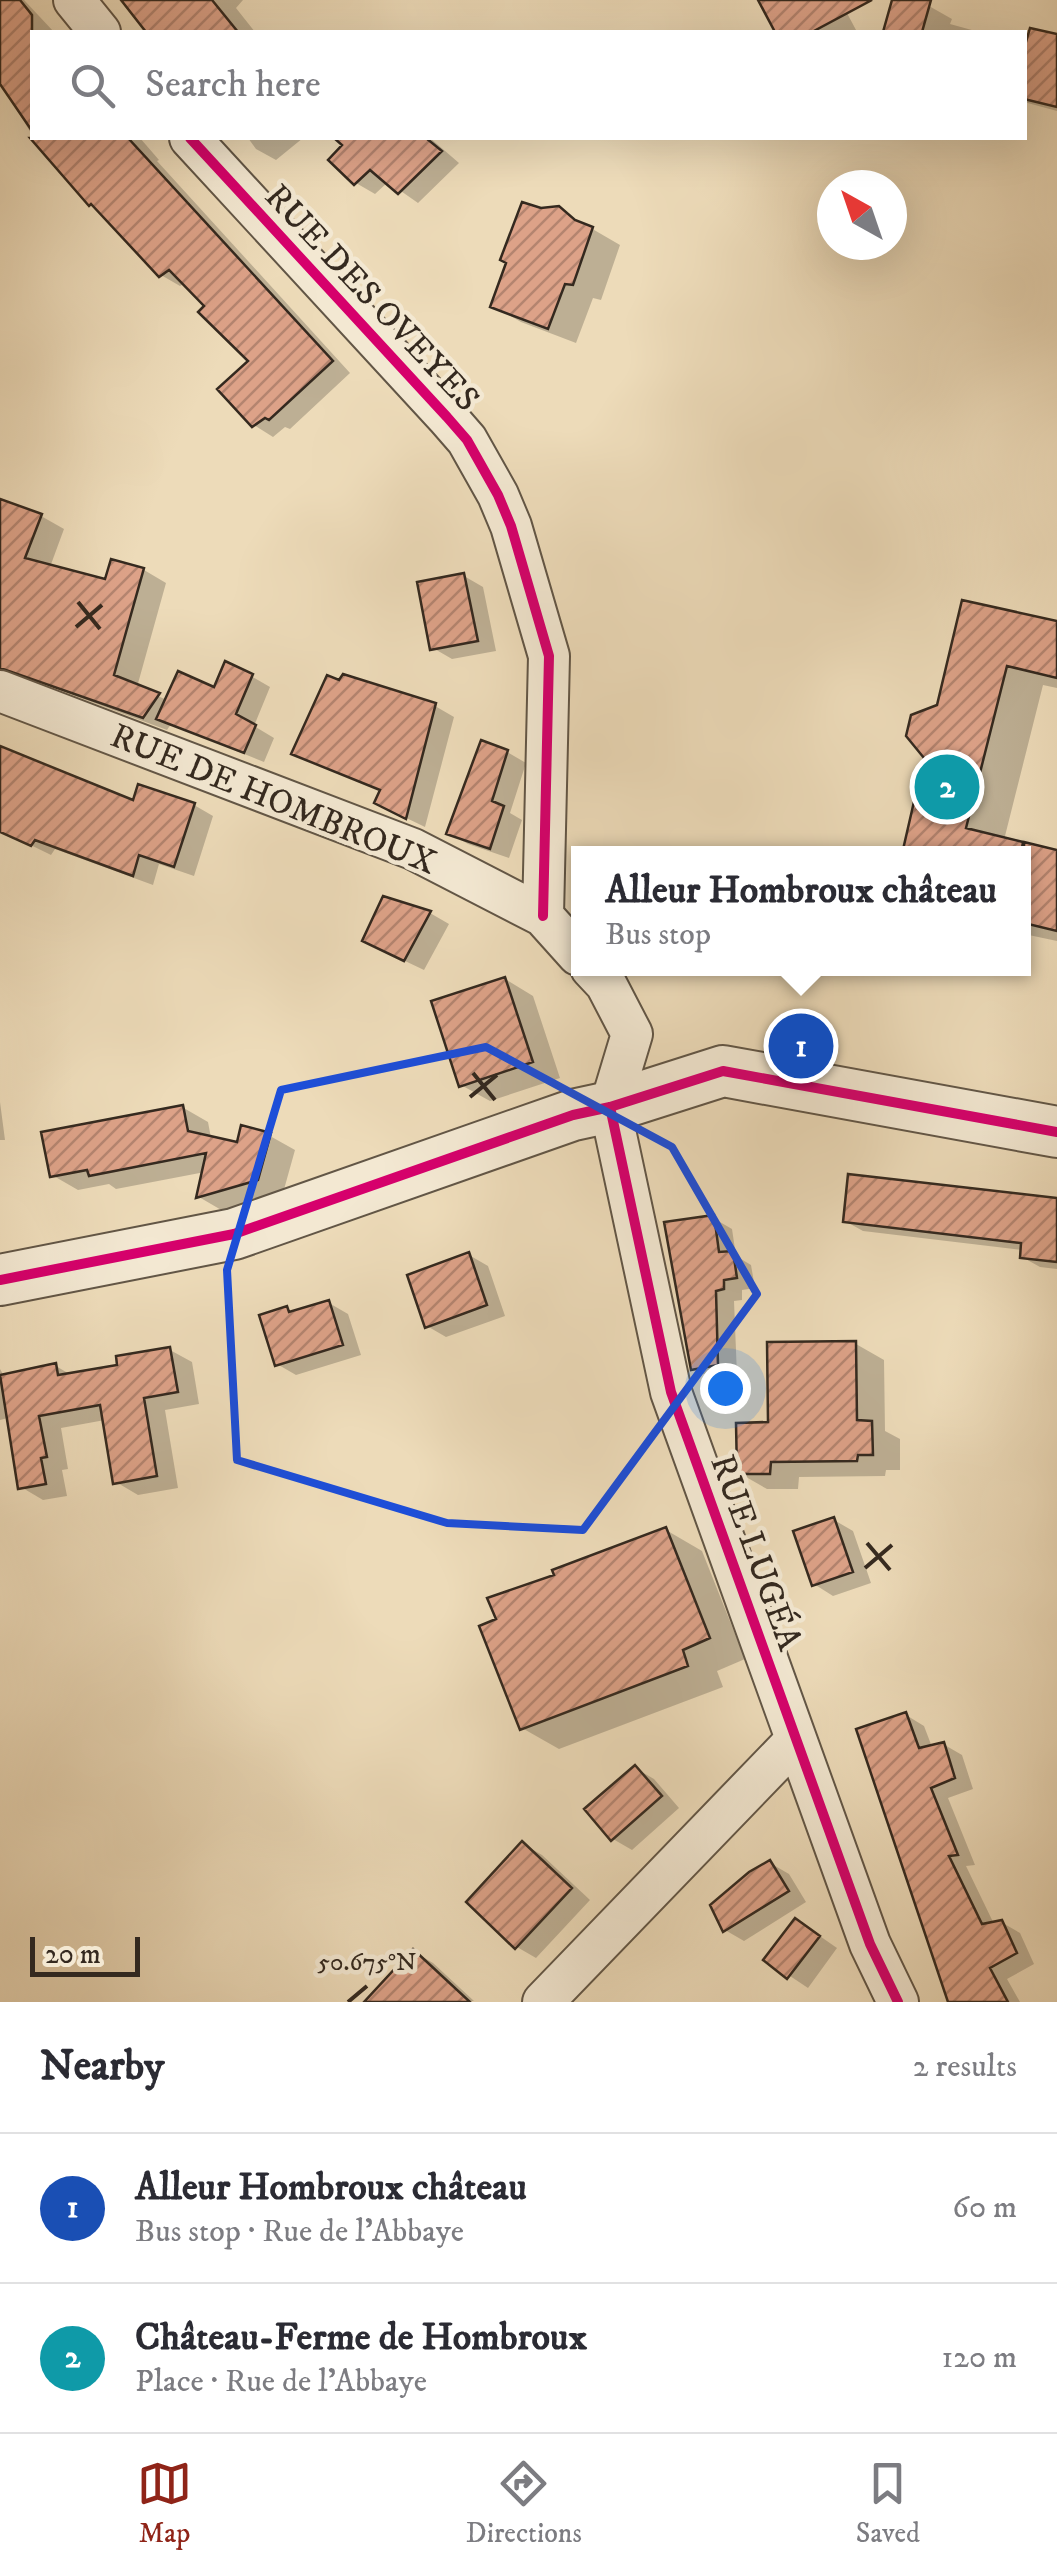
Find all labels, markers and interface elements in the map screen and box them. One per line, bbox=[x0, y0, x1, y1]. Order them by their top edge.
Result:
search box bbox=[30, 30, 1027, 140]
icon: search bbox=[65, 58, 120, 113]
text: Search here bbox=[145, 61, 321, 109]
north arrow bbox=[817, 170, 907, 260]
street label: RUE DES OVEYES bbox=[255, 175, 488, 421]
street label: RUE DE HOMBROUX bbox=[104, 714, 443, 885]
pin: 2 bbox=[914, 750, 980, 824]
popup bbox=[571, 846, 1031, 976]
text: Alleur Hombroux château bbox=[605, 867, 997, 915]
text: Bus stop bbox=[605, 915, 711, 955]
pin: 1 bbox=[768, 1008, 834, 1084]
your location bbox=[700, 1363, 751, 1414]
street label: RUE LUGÉA bbox=[699, 1448, 812, 1657]
scale bar bbox=[30, 1932, 140, 1976]
text: 20 m bbox=[45, 1937, 101, 1972]
text: 50.675°N bbox=[318, 1947, 416, 1978]
text: Nearby bbox=[40, 2041, 164, 2093]
text: 2 results bbox=[913, 2047, 1017, 2087]
text: Alleur Hombroux château bbox=[135, 2164, 527, 2212]
text: 1 bbox=[67, 2188, 78, 2228]
text: 60 m bbox=[952, 2188, 1017, 2228]
text: Bus stop · Rue de l'Abbaye bbox=[135, 2212, 464, 2252]
text: Château-Ferme de Hombroux bbox=[135, 2314, 587, 2362]
text: 2 bbox=[65, 2338, 80, 2378]
text: 120 m bbox=[941, 2338, 1017, 2378]
text: Place · Rue de l'Abbaye bbox=[135, 2362, 427, 2402]
tab: Map bbox=[137, 2456, 192, 2551]
tab: Directions bbox=[466, 2456, 582, 2551]
tab: Saved bbox=[856, 2456, 920, 2551]

